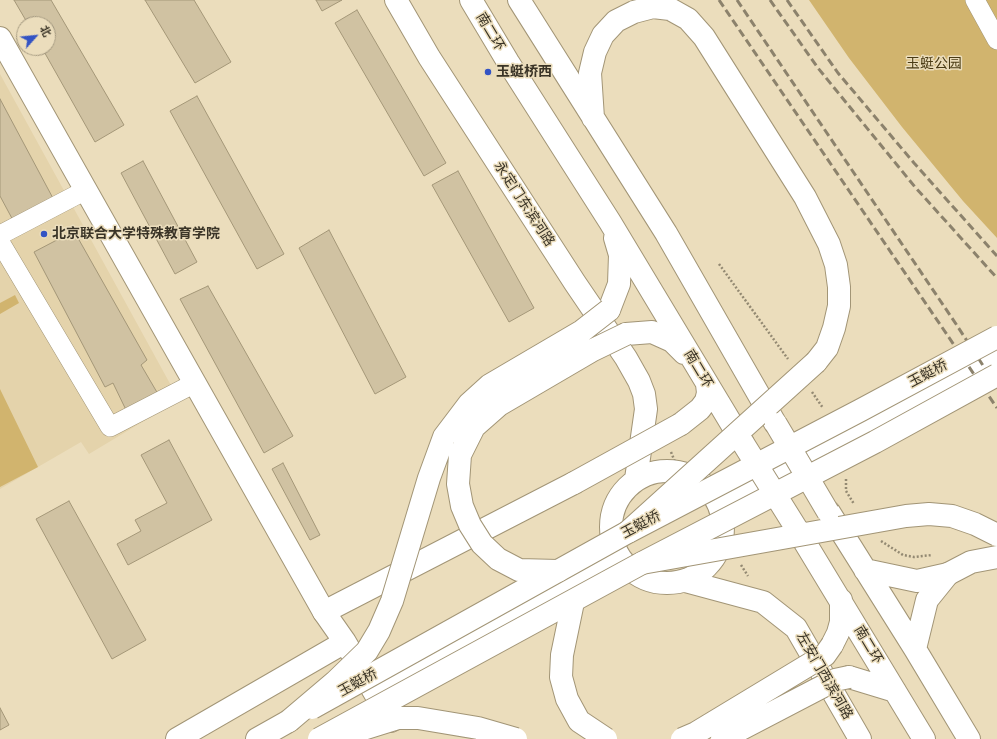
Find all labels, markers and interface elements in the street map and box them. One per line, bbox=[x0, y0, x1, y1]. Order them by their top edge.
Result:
street label: 南二环 bbox=[472, 10, 508, 54]
north arrow bbox=[16, 16, 56, 56]
text: 北 bbox=[38, 23, 54, 39]
park label: 玉蜓公园 bbox=[906, 56, 962, 72]
place label: 玉蜓桥西 bbox=[496, 64, 552, 80]
marker: 玉蜓桥西 bbox=[483, 67, 493, 77]
street label: 永定门东滨河路 bbox=[490, 158, 558, 250]
place label: 北京联合大学特殊教育学院 bbox=[52, 226, 220, 242]
marker: 北京联合大学特殊教育学院 bbox=[39, 229, 49, 239]
street label: 南二环 bbox=[680, 347, 716, 391]
street label: 玉蜓桥 bbox=[906, 357, 950, 391]
street label: 玉蜓桥 bbox=[619, 508, 663, 542]
street label: 南二环 bbox=[850, 623, 886, 667]
street label: 左安门西滨河路 bbox=[792, 629, 856, 723]
street label: 玉蜓桥 bbox=[336, 665, 380, 701]

